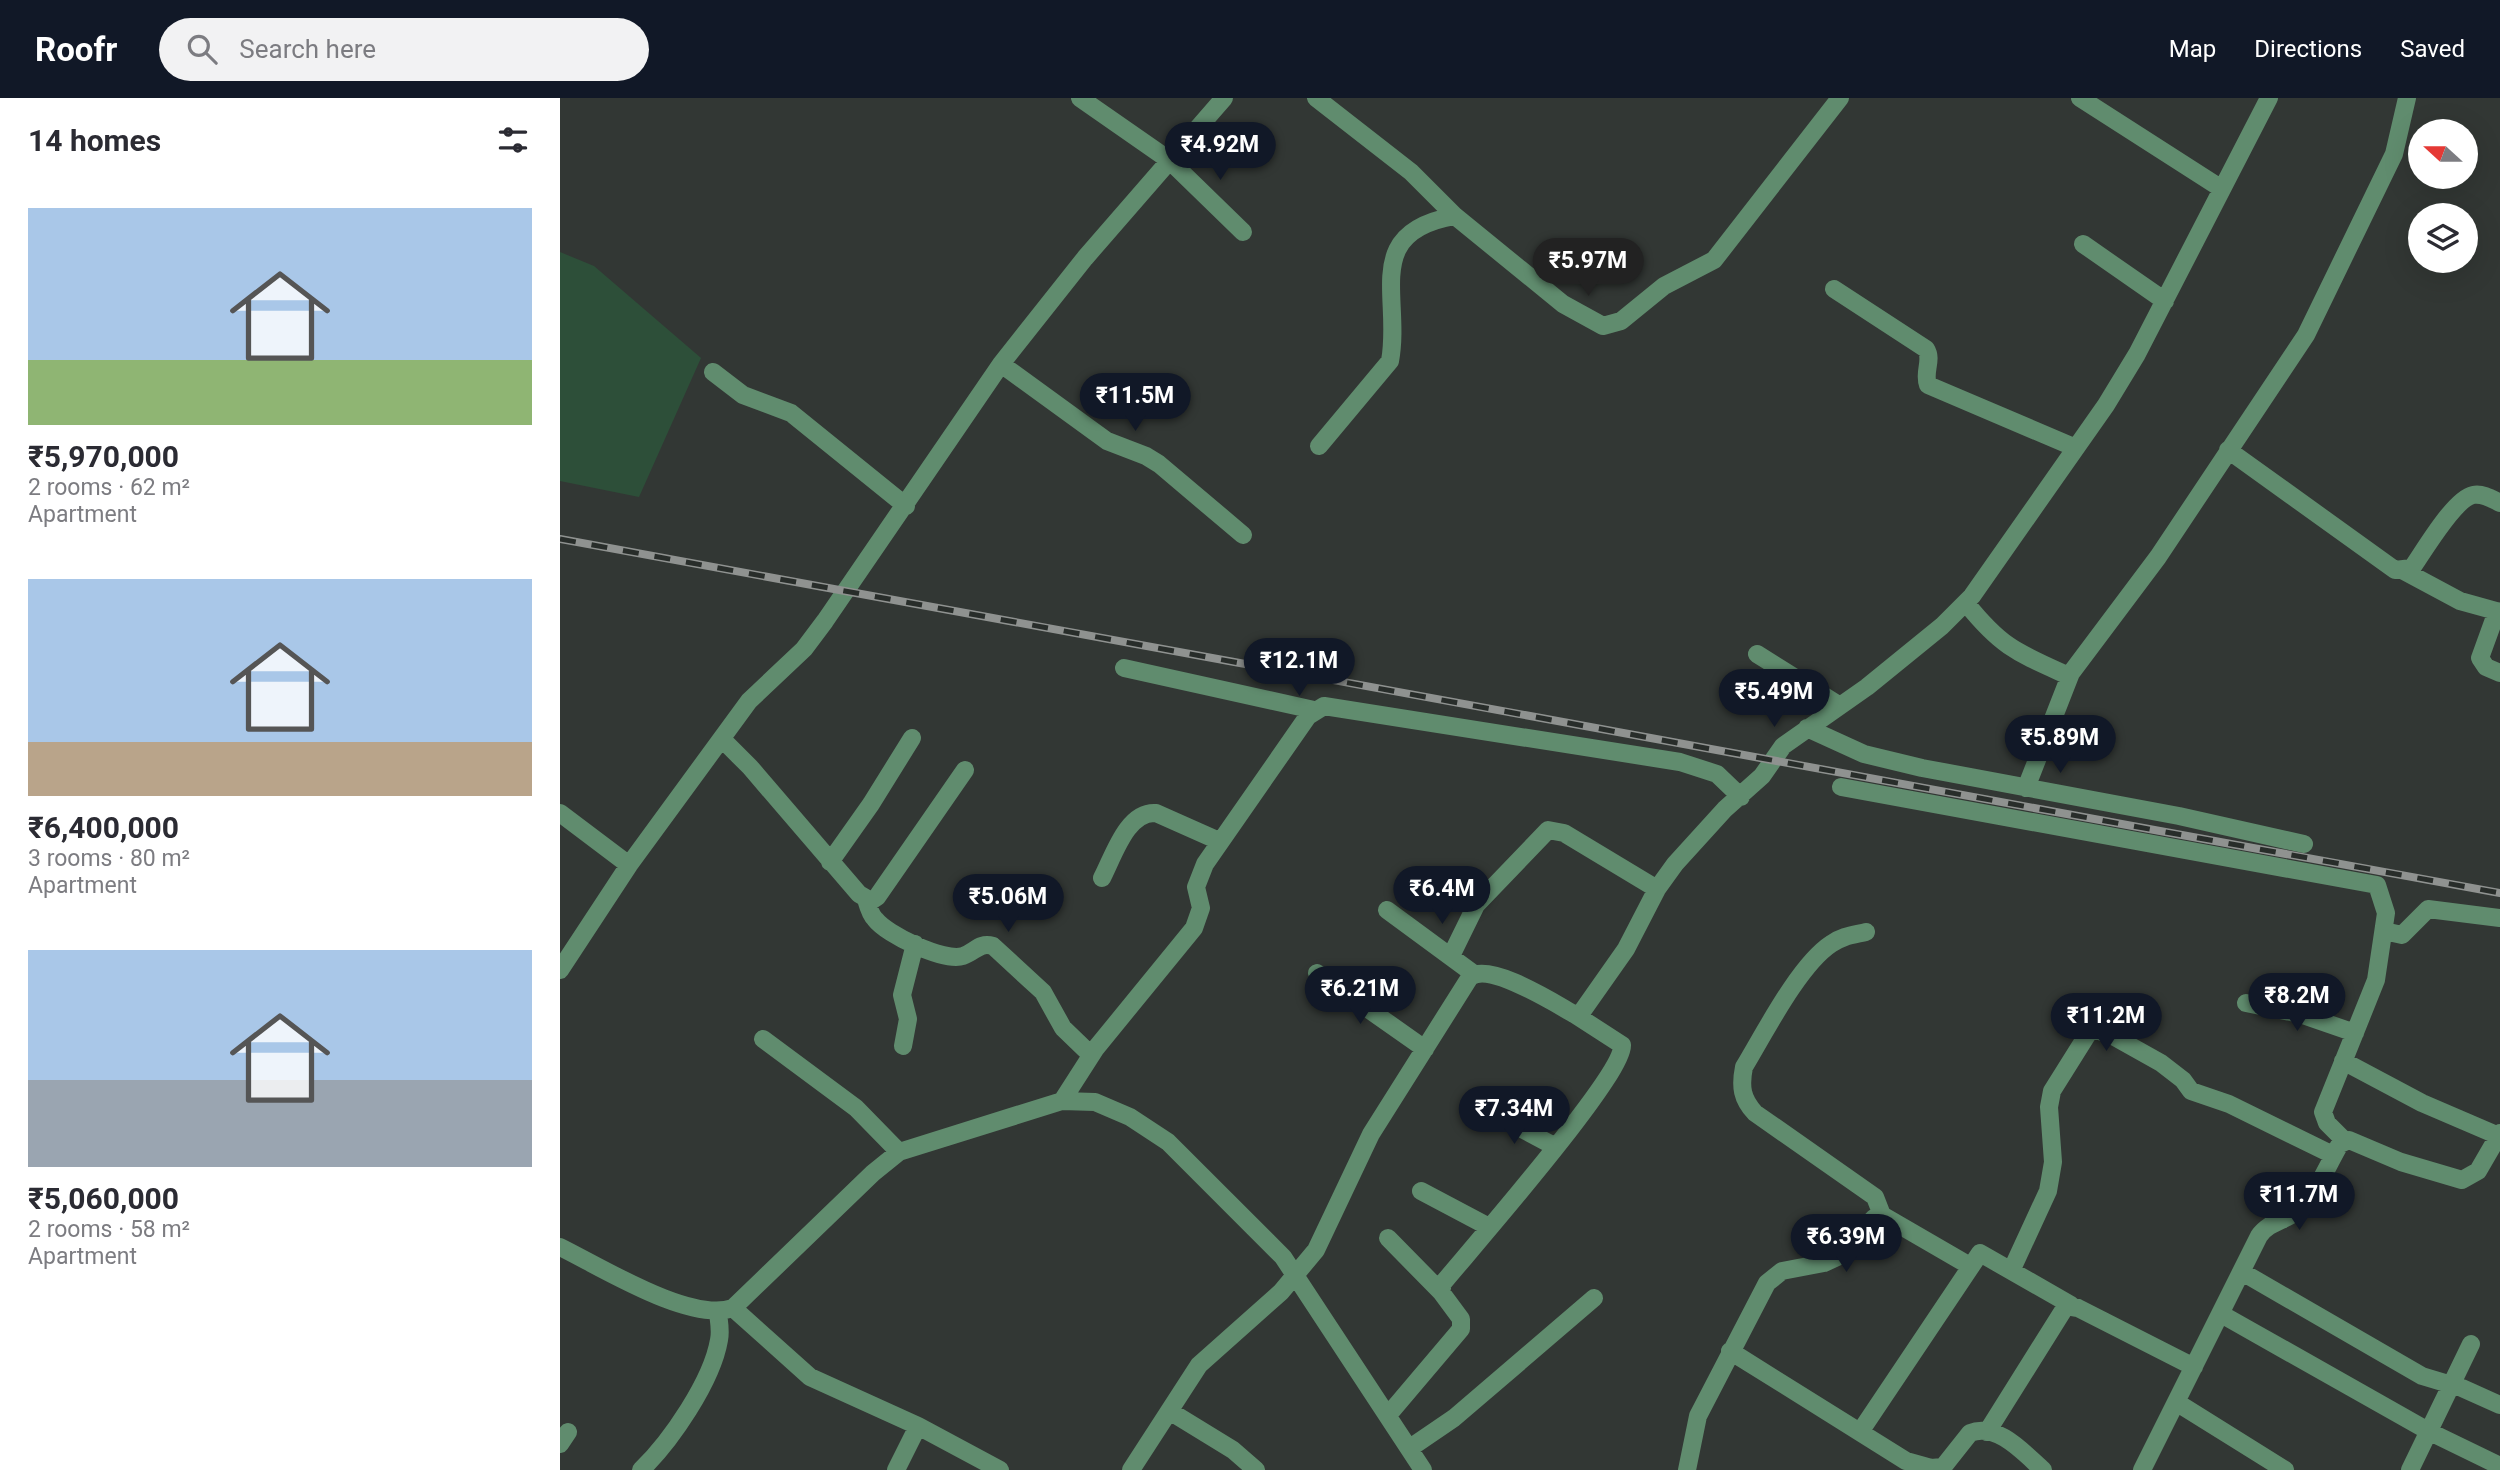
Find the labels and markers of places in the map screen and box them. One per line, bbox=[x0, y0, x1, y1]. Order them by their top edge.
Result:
pin: ₹4.92M bbox=[1163, 122, 1277, 182]
pin: ₹5.97M bbox=[1531, 238, 1645, 298]
pin: ₹11.5M bbox=[1078, 374, 1192, 433]
pin: ₹12.1M bbox=[1242, 638, 1356, 698]
pin: ₹5.49M bbox=[1717, 670, 1831, 729]
pin: ₹5.89M bbox=[2003, 716, 2117, 775]
pin: ₹6.4M bbox=[1393, 866, 1491, 926]
pin: ₹5.06M bbox=[951, 874, 1065, 934]
pin: ₹6.21M bbox=[1303, 967, 1417, 1026]
pin: ₹8.2M bbox=[2248, 974, 2346, 1033]
pin: ₹11.2M bbox=[2049, 993, 2163, 1053]
pin: ₹7.34M bbox=[1457, 1086, 1571, 1146]
pin: ₹11.7M bbox=[2242, 1172, 2356, 1232]
pin: ₹6.39M bbox=[1789, 1214, 1903, 1274]

